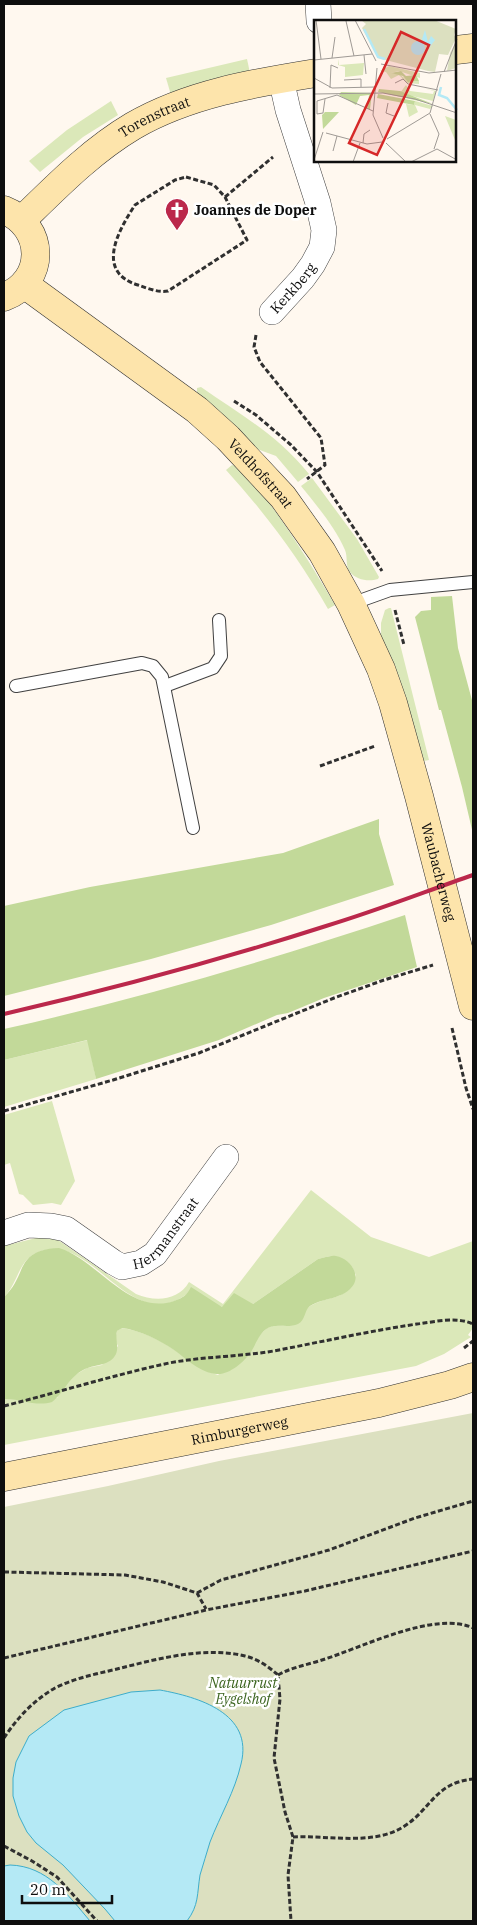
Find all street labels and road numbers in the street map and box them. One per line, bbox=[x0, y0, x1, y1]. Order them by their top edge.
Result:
street label: Torenstraat bbox=[115, 92, 192, 142]
street label: Kerkberg bbox=[266, 259, 320, 317]
street label: Veldhofstraat bbox=[224, 435, 297, 512]
street label: Waubacherweg bbox=[417, 821, 460, 924]
street label: Hermanstraat bbox=[131, 1194, 202, 1273]
street label: Rimburgerweg bbox=[190, 1412, 290, 1449]

